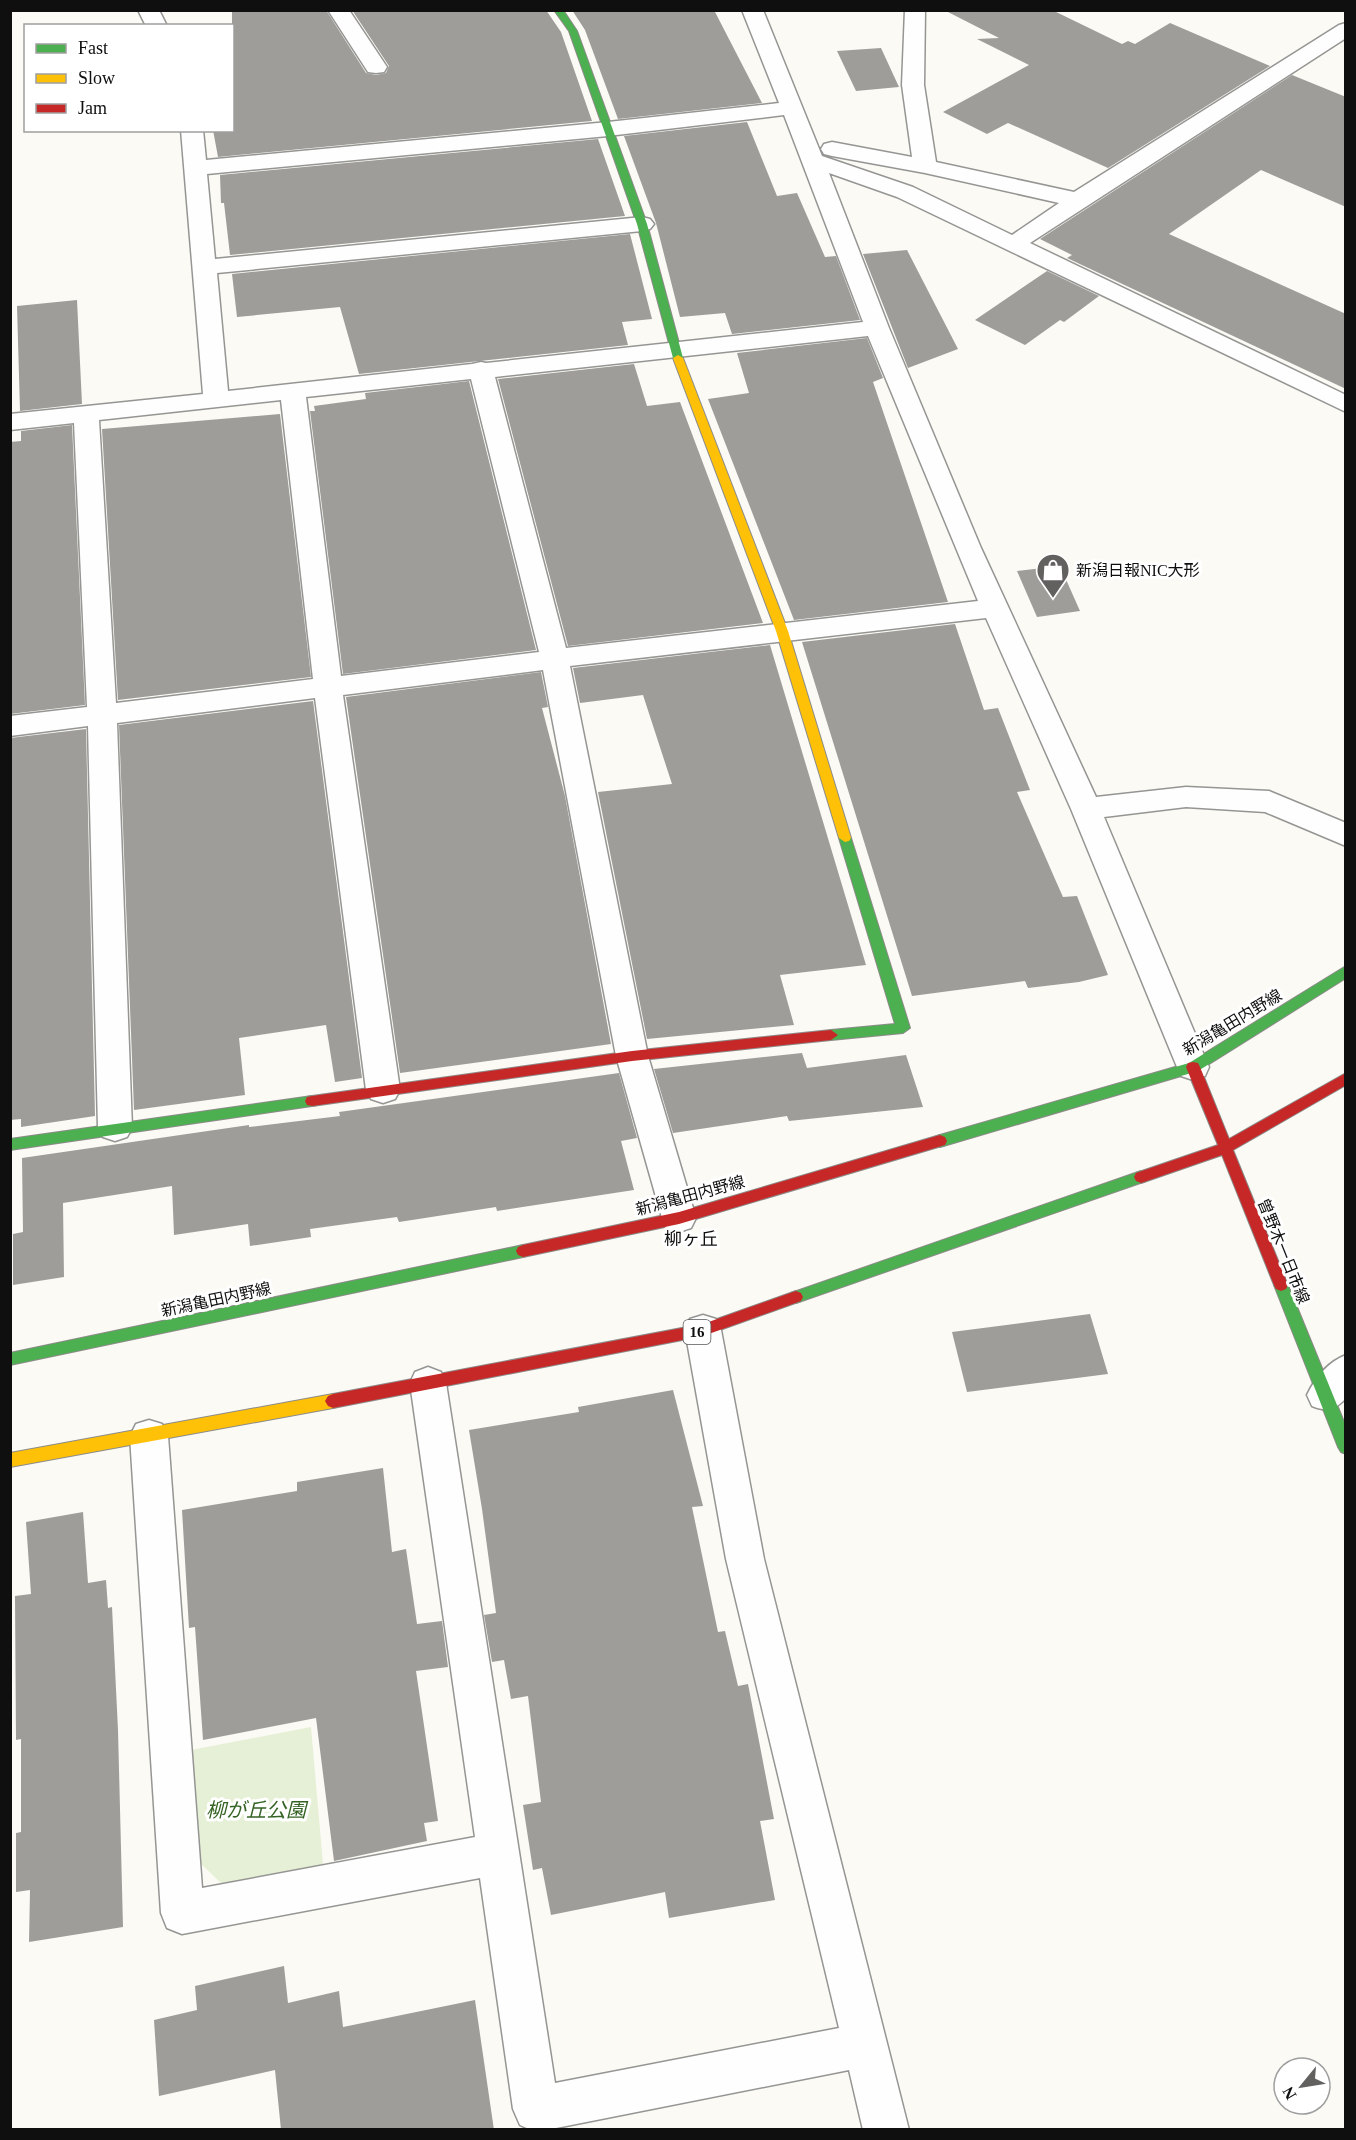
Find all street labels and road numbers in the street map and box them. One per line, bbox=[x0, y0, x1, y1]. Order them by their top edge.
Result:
street label: 新潟亀田内野線 bbox=[1180, 986, 1285, 1059]
street label: 新潟亀田内野線 bbox=[634, 1173, 746, 1218]
street label: 曽野木一日市線 bbox=[1255, 1196, 1312, 1306]
street label: 新潟亀田内野線 bbox=[160, 1280, 273, 1319]
road number: 16 bbox=[684, 1320, 710, 1344]

